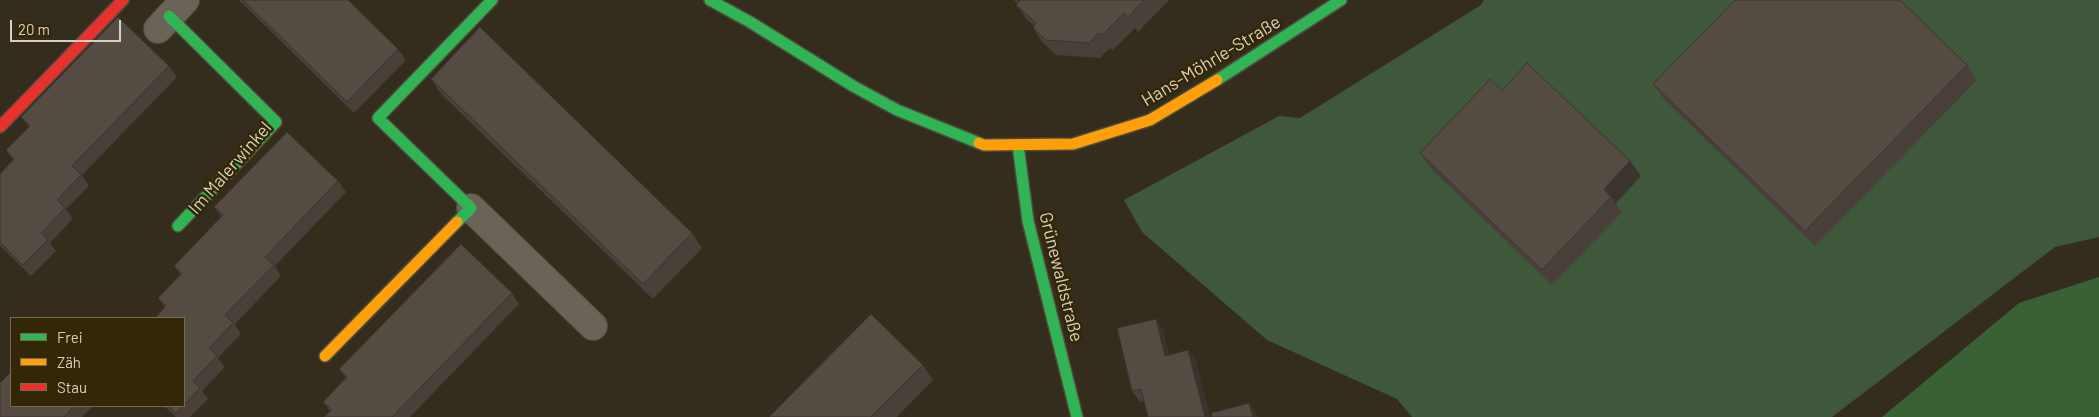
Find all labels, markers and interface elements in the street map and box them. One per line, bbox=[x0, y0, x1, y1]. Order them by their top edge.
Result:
scale bar bbox=[12, 10, 124, 42]
street label: Hans-Möhrle-Straße bbox=[1138, 11, 1284, 111]
text: 20 m bbox=[18, 20, 50, 38]
street label: Im Malerwinkel bbox=[184, 117, 276, 219]
street label: Grünewaldstraße bbox=[1034, 210, 1088, 344]
legend bbox=[10, 317, 185, 407]
text: Frei bbox=[57, 328, 83, 346]
text: Zäh bbox=[57, 353, 81, 371]
text: Stau bbox=[57, 378, 87, 396]

